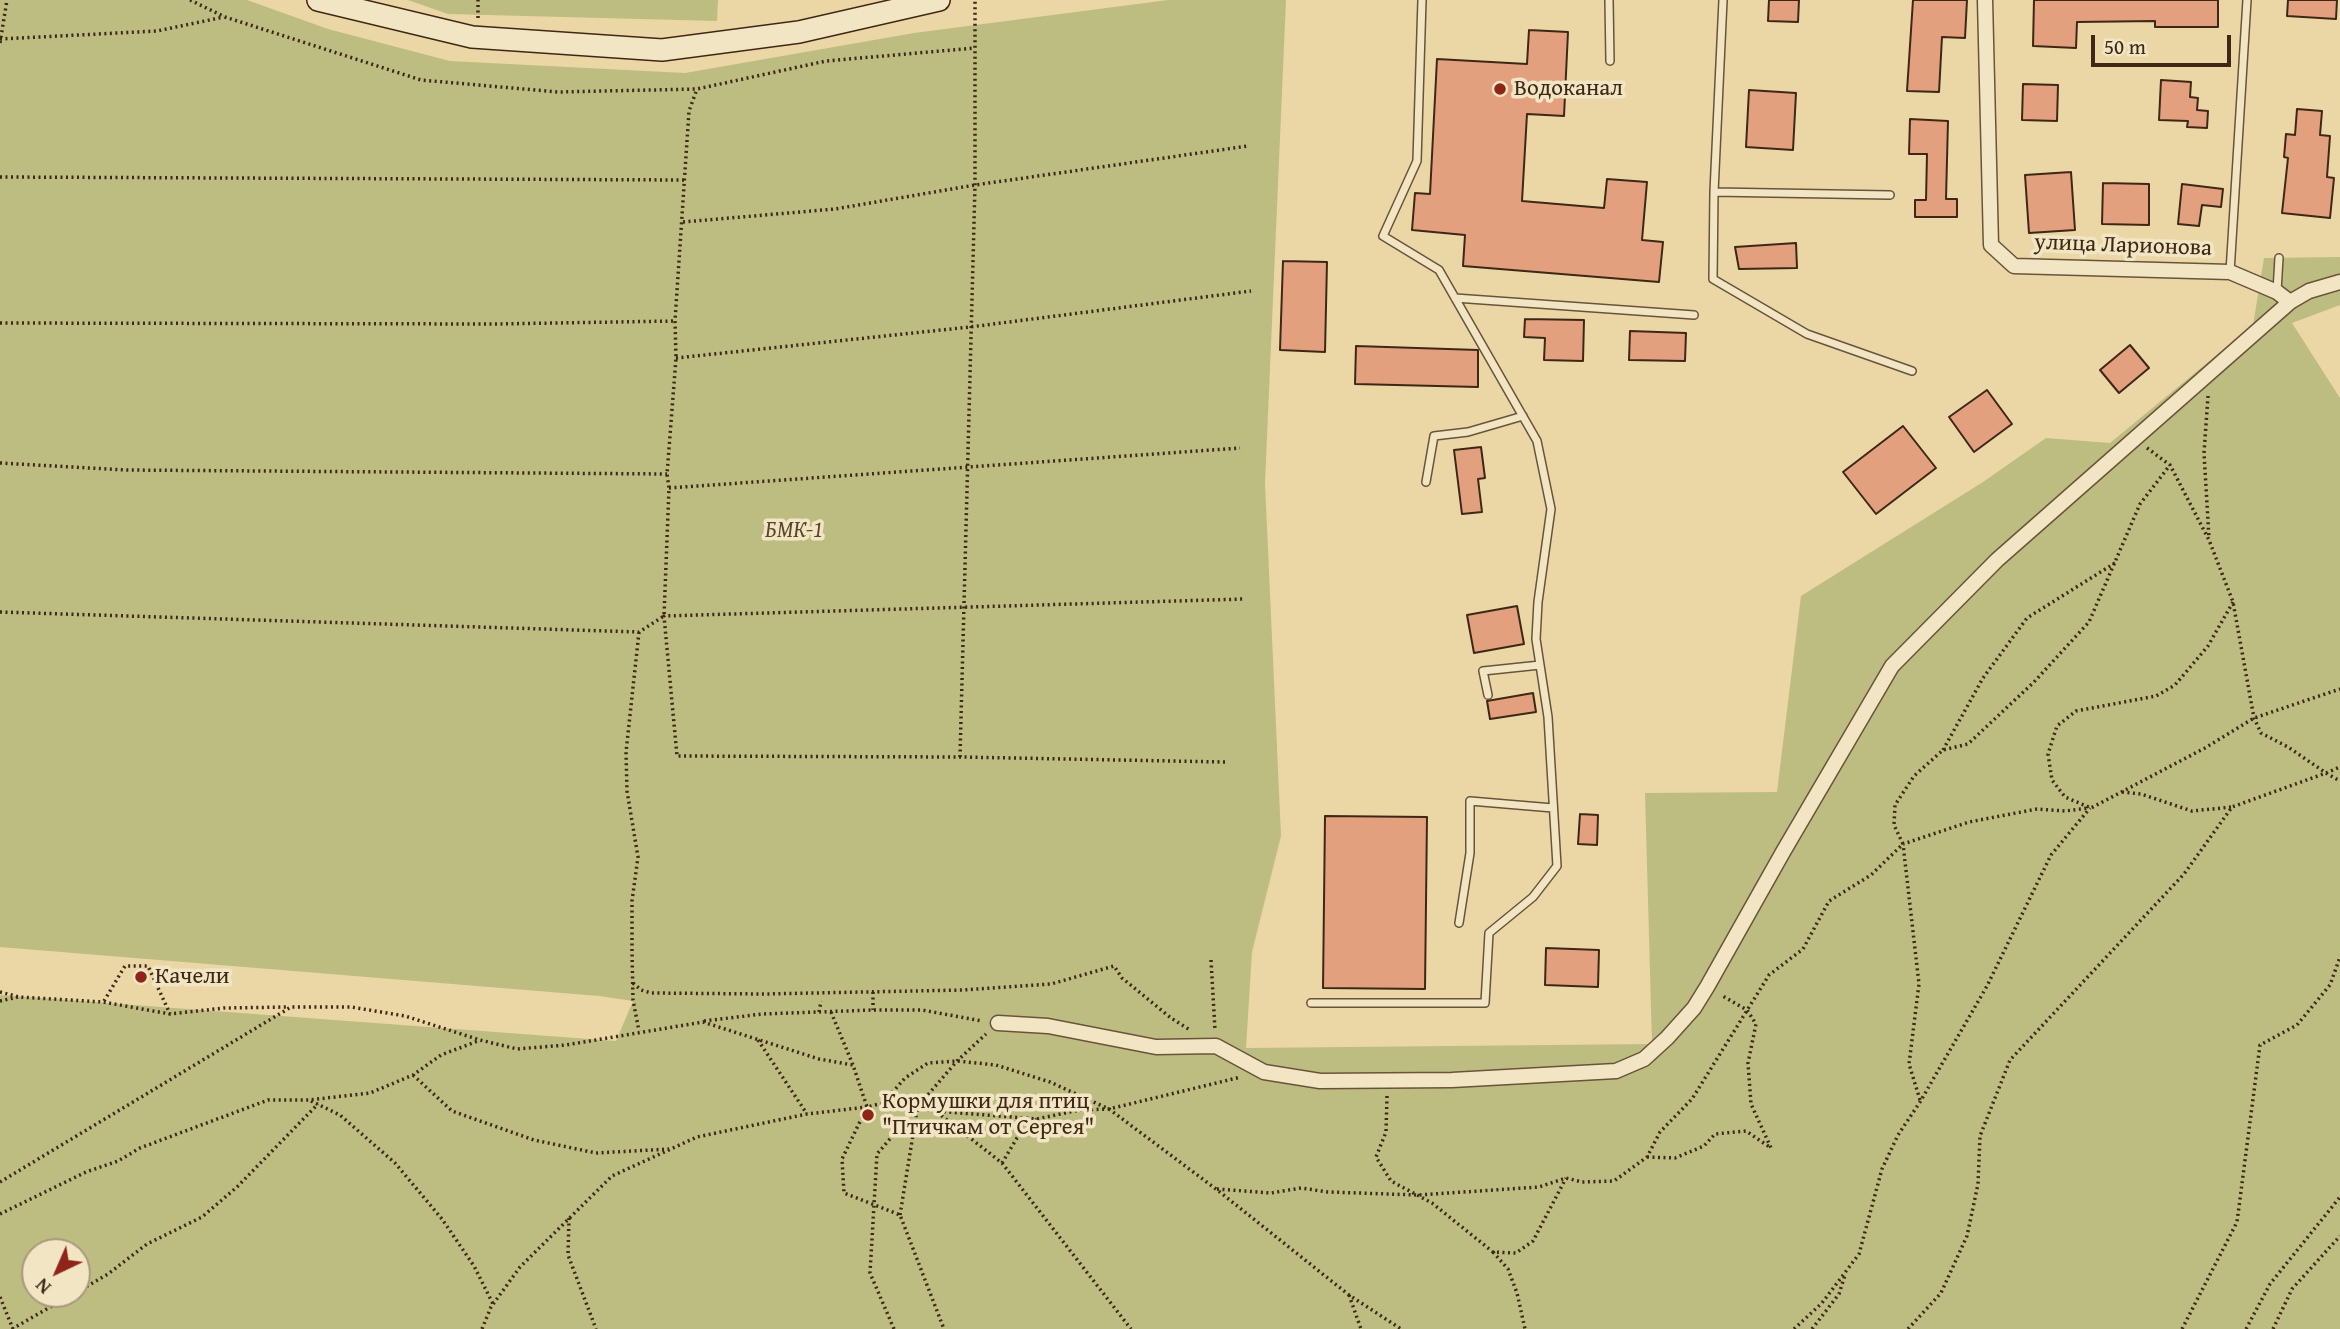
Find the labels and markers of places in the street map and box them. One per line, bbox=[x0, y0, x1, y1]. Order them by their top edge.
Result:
place label: Водоканал bbox=[1514, 75, 1623, 103]
marker: Водоканал bbox=[1492, 81, 1508, 97]
place label: Качели bbox=[155, 963, 230, 991]
marker: Качели bbox=[133, 969, 149, 985]
place label: Кормушки для птиц "Птичкам от Сергея" bbox=[882, 1088, 1094, 1142]
marker: Кормушки для птиц "Птичкам от Сергея" bbox=[860, 1107, 876, 1123]

